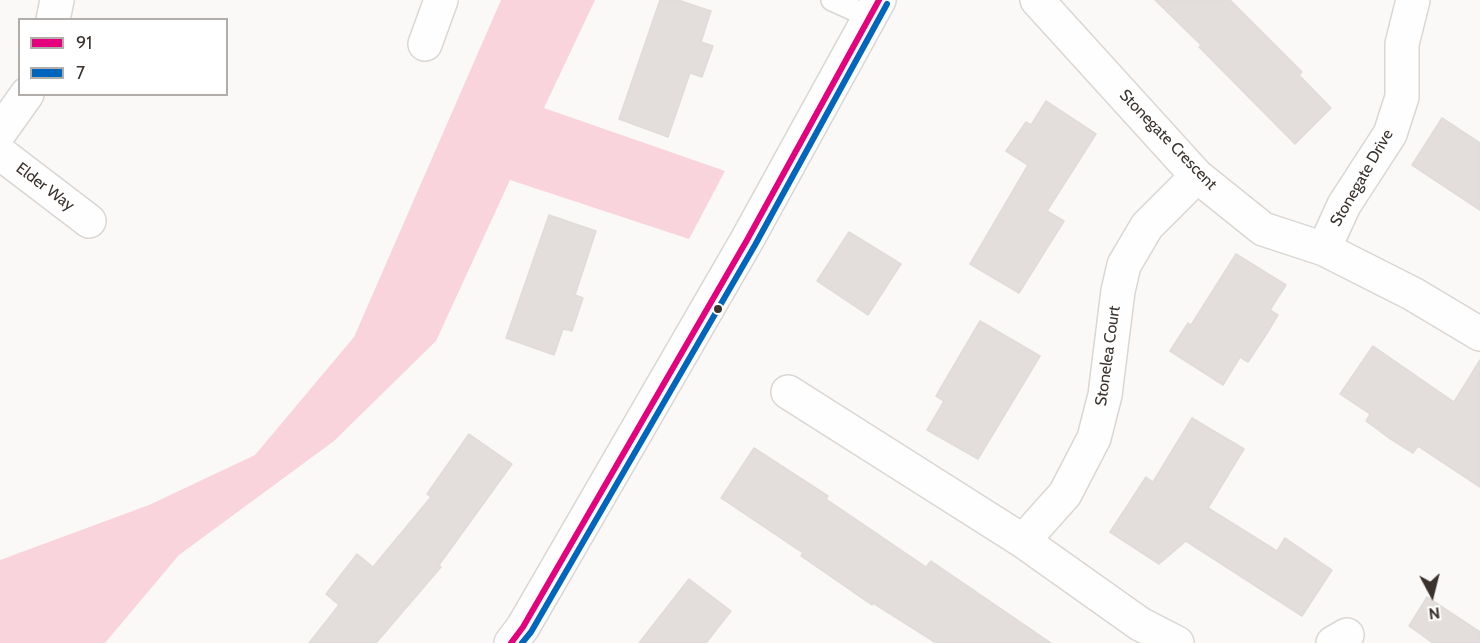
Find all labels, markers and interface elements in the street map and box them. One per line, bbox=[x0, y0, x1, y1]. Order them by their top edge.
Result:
legend bbox=[18, 18, 228, 96]
text: 91 bbox=[76, 32, 92, 54]
text: 7 bbox=[76, 62, 85, 84]
street label: Stonegate Crescent bbox=[1115, 86, 1221, 194]
street label: Stonegate Drive bbox=[1326, 126, 1398, 230]
street label: Elder Way bbox=[12, 159, 78, 215]
unlabelled marker bbox=[712, 303, 724, 315]
street label: Stonelea Court bbox=[1091, 305, 1125, 407]
north arrow bbox=[1402, 565, 1462, 625]
text: N bbox=[1427, 603, 1441, 623]

